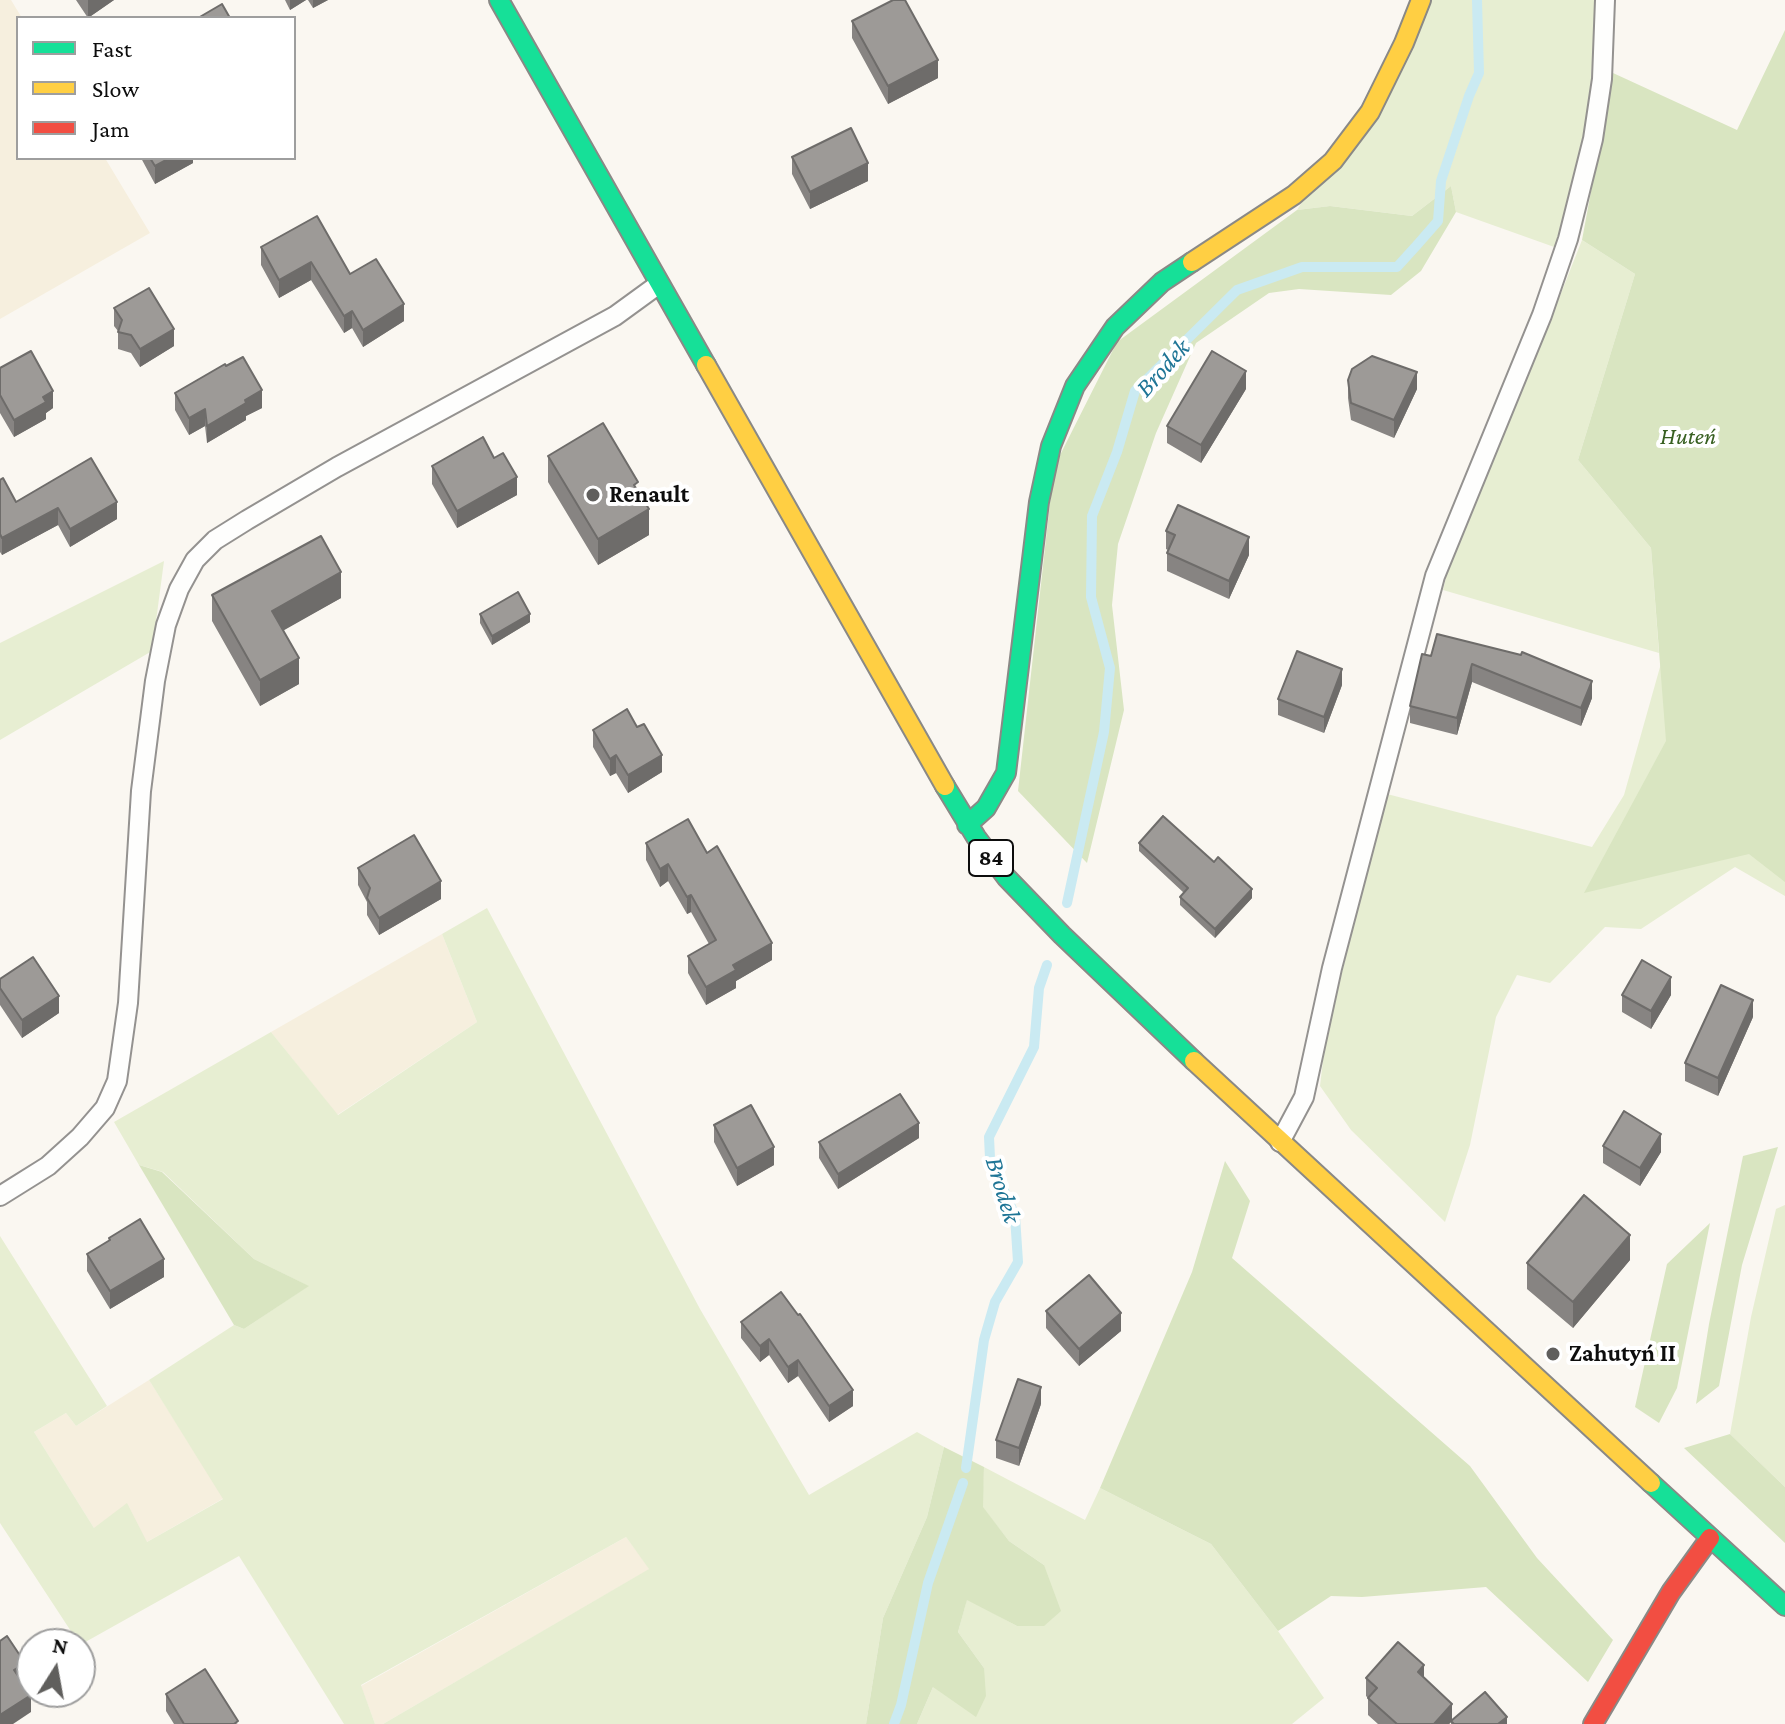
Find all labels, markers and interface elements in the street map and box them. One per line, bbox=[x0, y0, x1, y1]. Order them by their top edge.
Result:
legend bbox=[16, 16, 296, 160]
text: Fast bbox=[92, 35, 132, 62]
text: Slow bbox=[92, 75, 139, 102]
text: Jam bbox=[92, 115, 130, 142]
water label: Brodek bbox=[1129, 333, 1197, 403]
park label: Huteń bbox=[1660, 423, 1716, 451]
place label: Renault bbox=[609, 481, 689, 509]
marker: Renault bbox=[584, 486, 602, 504]
road number: 84 bbox=[969, 840, 1013, 876]
water label: Brodek bbox=[978, 1153, 1028, 1227]
place label: Zahutyń II bbox=[1569, 1340, 1676, 1368]
marker: Zahutyń II bbox=[1544, 1345, 1562, 1363]
north arrow bbox=[16, 1628, 96, 1708]
text: N bbox=[51, 1632, 70, 1660]

